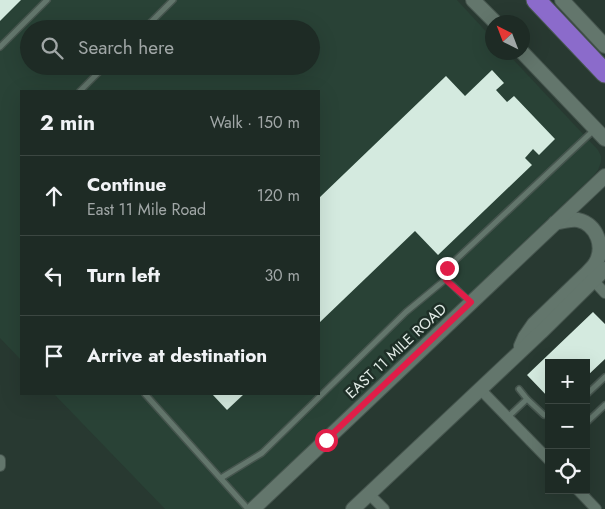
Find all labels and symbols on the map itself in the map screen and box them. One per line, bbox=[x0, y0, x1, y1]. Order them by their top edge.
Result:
north arrow bbox=[485, 15, 530, 60]
route end bbox=[436, 257, 459, 280]
street label: EAST 11 MILE ROAD bbox=[341, 298, 451, 404]
route start bbox=[315, 429, 338, 452]

